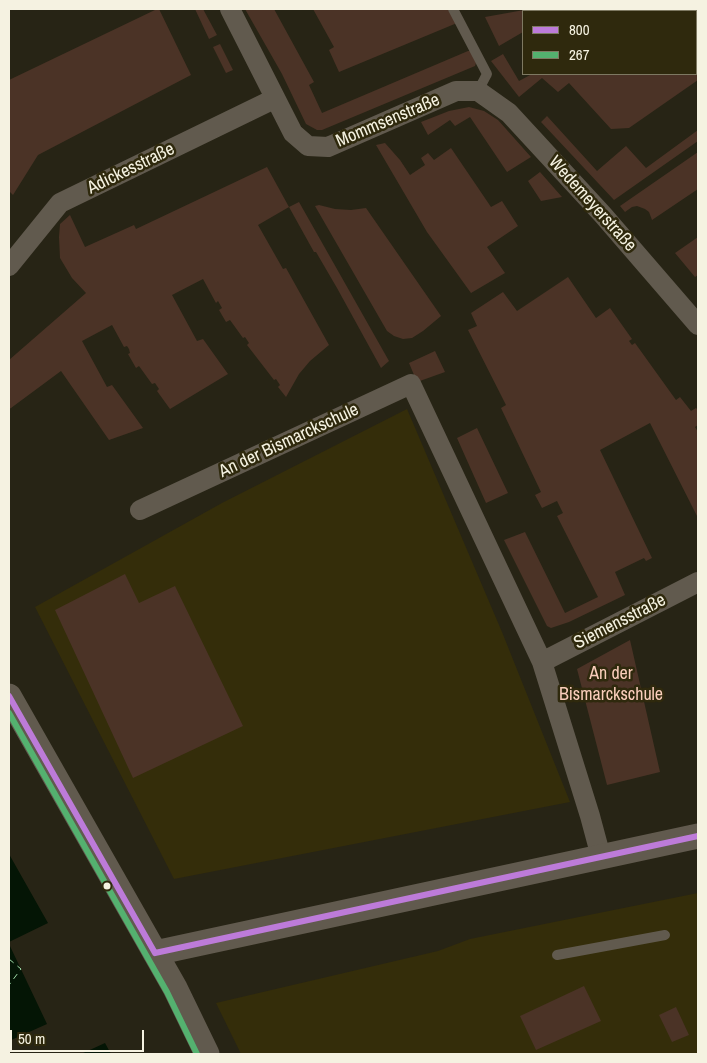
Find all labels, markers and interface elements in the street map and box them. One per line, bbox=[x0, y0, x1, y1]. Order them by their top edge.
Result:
legend bbox=[522, 10, 697, 75]
text: 800 bbox=[569, 19, 590, 40]
text: 267 bbox=[569, 44, 590, 65]
street label: Mommsenstraße bbox=[333, 89, 443, 153]
street label: Adickesstraße bbox=[84, 139, 178, 199]
street label: Wedemeyerstraße bbox=[543, 152, 641, 256]
street label: An der Bismarckschule bbox=[216, 399, 362, 483]
street label: Siemensstraße bbox=[571, 590, 669, 654]
park label: An der Bismarckschule bbox=[559, 663, 663, 706]
unlabelled marker bbox=[102, 881, 112, 891]
scale bar bbox=[12, 1020, 146, 1052]
text: 50 m bbox=[18, 1028, 45, 1049]

